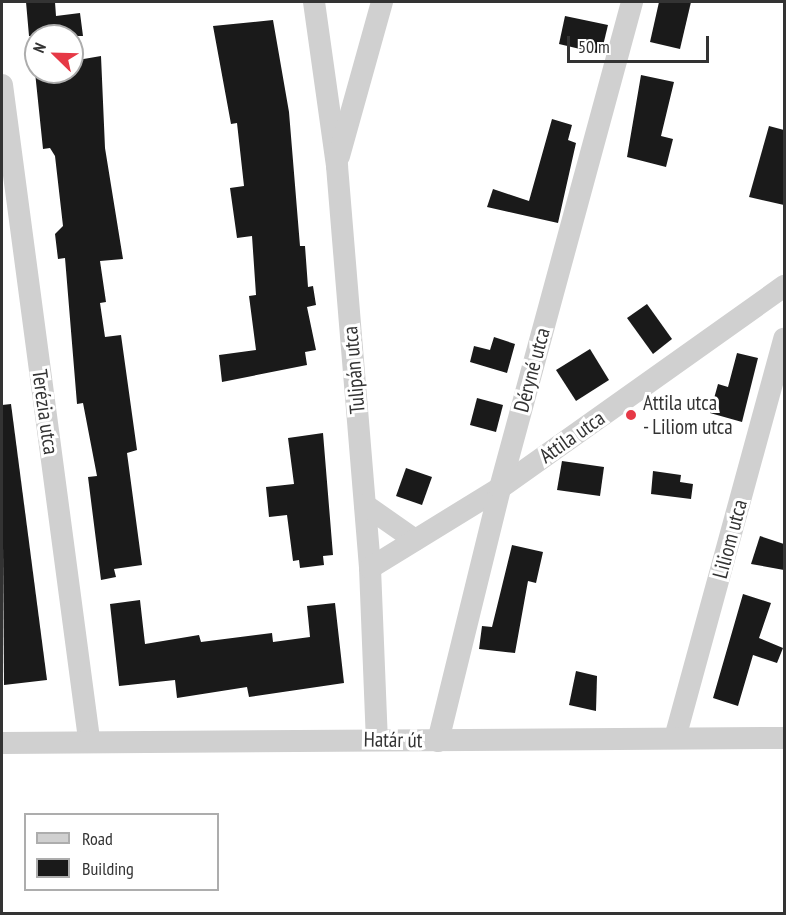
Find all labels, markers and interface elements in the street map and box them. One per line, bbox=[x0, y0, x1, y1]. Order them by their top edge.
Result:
north arrow bbox=[24, 24, 84, 84]
scale bar bbox=[570, 24, 712, 62]
text: 50 m bbox=[578, 35, 610, 58]
text: N bbox=[28, 40, 50, 56]
street label: Tulipán utca bbox=[338, 325, 370, 415]
street label: Déryné utca bbox=[509, 325, 555, 415]
street label: Terézia utca bbox=[27, 368, 63, 456]
place label: Attila utca - Liliom utca bbox=[643, 390, 734, 440]
street label: Attila utca bbox=[534, 405, 610, 469]
marker: Attila utca - Liliom utca bbox=[624, 408, 638, 422]
street label: Liliom utca bbox=[707, 497, 753, 581]
street label: Határ út bbox=[363, 727, 423, 753]
legend bbox=[24, 813, 219, 891]
text: Road bbox=[82, 827, 113, 850]
text: Building bbox=[82, 857, 134, 880]

